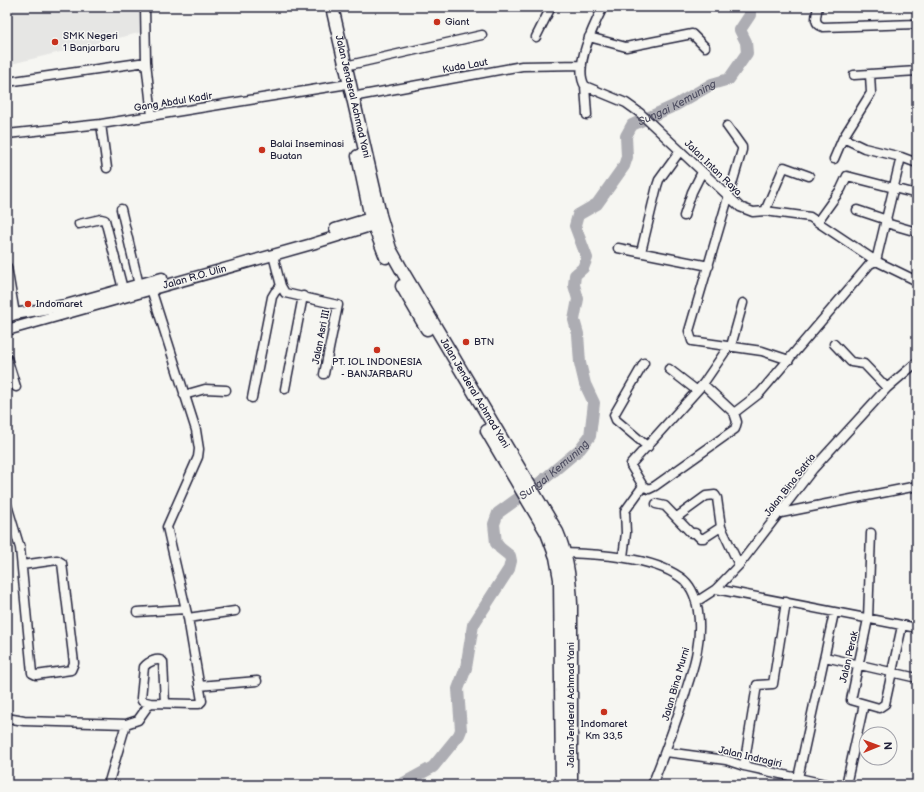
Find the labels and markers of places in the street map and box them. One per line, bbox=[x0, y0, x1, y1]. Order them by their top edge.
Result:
place label: Giant bbox=[445, 16, 469, 28]
marker: Giant bbox=[432, 17, 442, 27]
place label: SMK Negeri 1 Banjarbaru bbox=[63, 30, 120, 54]
marker: SMK Negeri 1 Banjarbaru bbox=[50, 37, 60, 47]
place label: Balai Inseminasi Buatan bbox=[270, 138, 344, 162]
marker: Balai Inseminasi Buatan bbox=[257, 145, 267, 155]
place label: Indomaret bbox=[36, 298, 83, 310]
marker: Indomaret bbox=[23, 299, 33, 309]
place label: BTN bbox=[474, 336, 494, 348]
marker: BTN bbox=[461, 337, 471, 347]
marker: PT. IOL INDONESIA - BANJARBARU bbox=[372, 345, 382, 355]
place label: PT. IOL INDONESIA - BANJARBARU bbox=[332, 356, 423, 380]
marker: Indomaret Km 33,5 bbox=[599, 707, 609, 717]
place label: Indomaret Km 33,5 bbox=[581, 718, 627, 742]

